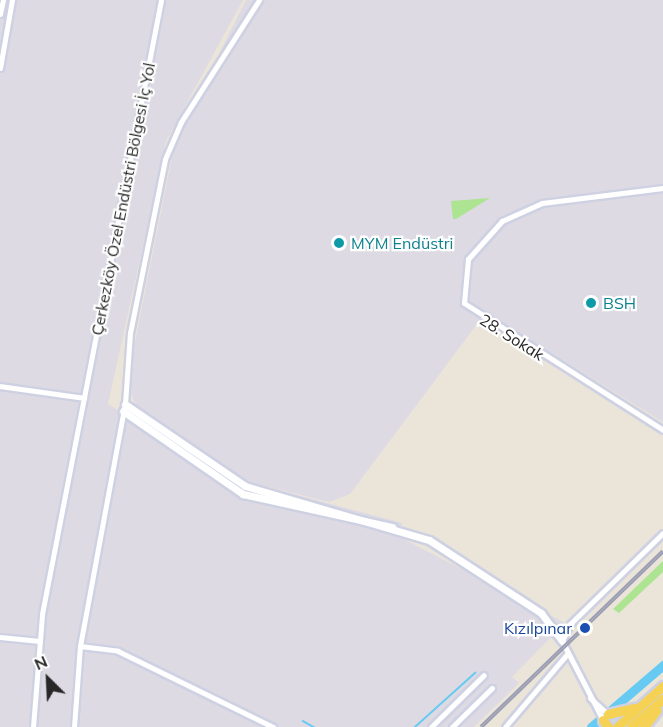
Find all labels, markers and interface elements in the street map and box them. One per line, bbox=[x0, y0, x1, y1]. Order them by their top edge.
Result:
street label: Çerkezköy Özel Endüstri Bölgesi İç Yol bbox=[87, 61, 159, 337]
place label: MYM Endüstri bbox=[351, 233, 453, 253]
marker: MYM Endüstri bbox=[332, 236, 346, 250]
place label: BSH bbox=[603, 293, 636, 313]
marker: BSH bbox=[584, 296, 598, 310]
street label: 28. Sokak bbox=[476, 310, 548, 364]
place label: Kızılpınar bbox=[504, 618, 572, 638]
marker: Kızılpınar bbox=[576, 619, 594, 637]
north arrow bbox=[18, 649, 78, 709]
text: N bbox=[31, 651, 50, 674]

